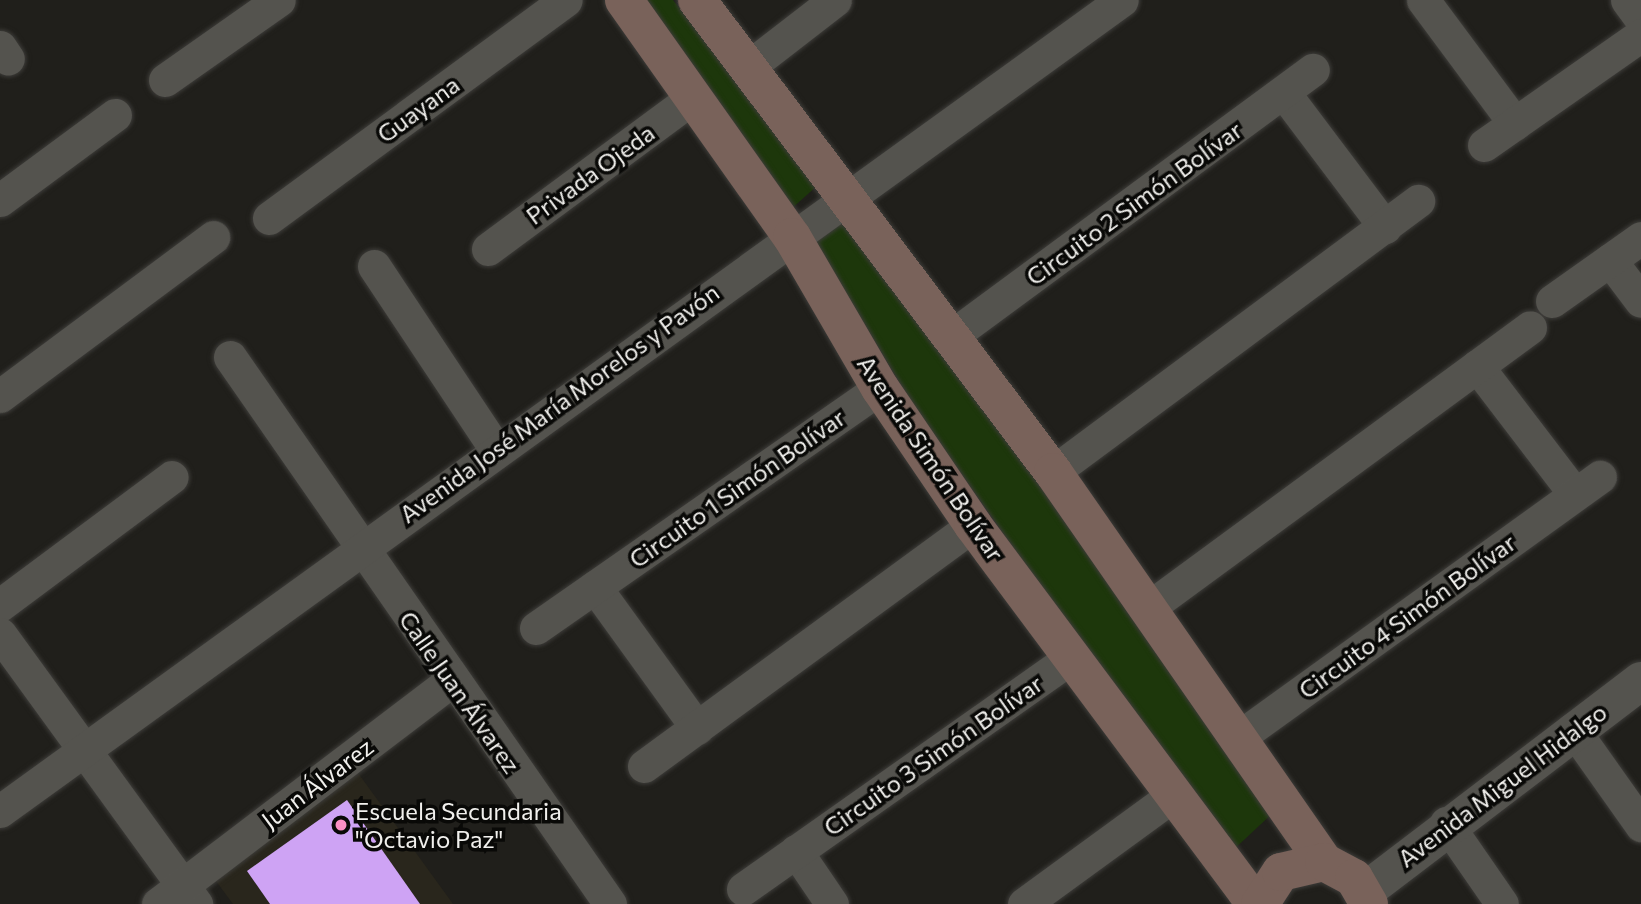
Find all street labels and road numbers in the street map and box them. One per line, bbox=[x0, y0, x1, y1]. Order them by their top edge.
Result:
street label: Guayana bbox=[371, 70, 465, 148]
street label: Circuito 2 Simón Bolívar bbox=[1020, 115, 1248, 291]
street label: Privada Ojeda bbox=[520, 118, 660, 230]
street label: Avenida José María Morelos y Pavón bbox=[394, 277, 724, 529]
street label: Avenida Simón Bolívar bbox=[852, 350, 1010, 566]
street label: Circuito 1 Simón Bolívar bbox=[624, 403, 850, 573]
street label: Circuito 4 Simón Bolívar bbox=[1293, 528, 1521, 704]
street label: Calle Juan Álvarez bbox=[393, 606, 527, 778]
street label: Circuito 3 Simón Bolívar bbox=[818, 669, 1048, 841]
street label: Avenida Miguel Hidalgo bbox=[1392, 697, 1612, 873]
street label: Juan Álvarez bbox=[255, 732, 379, 834]

